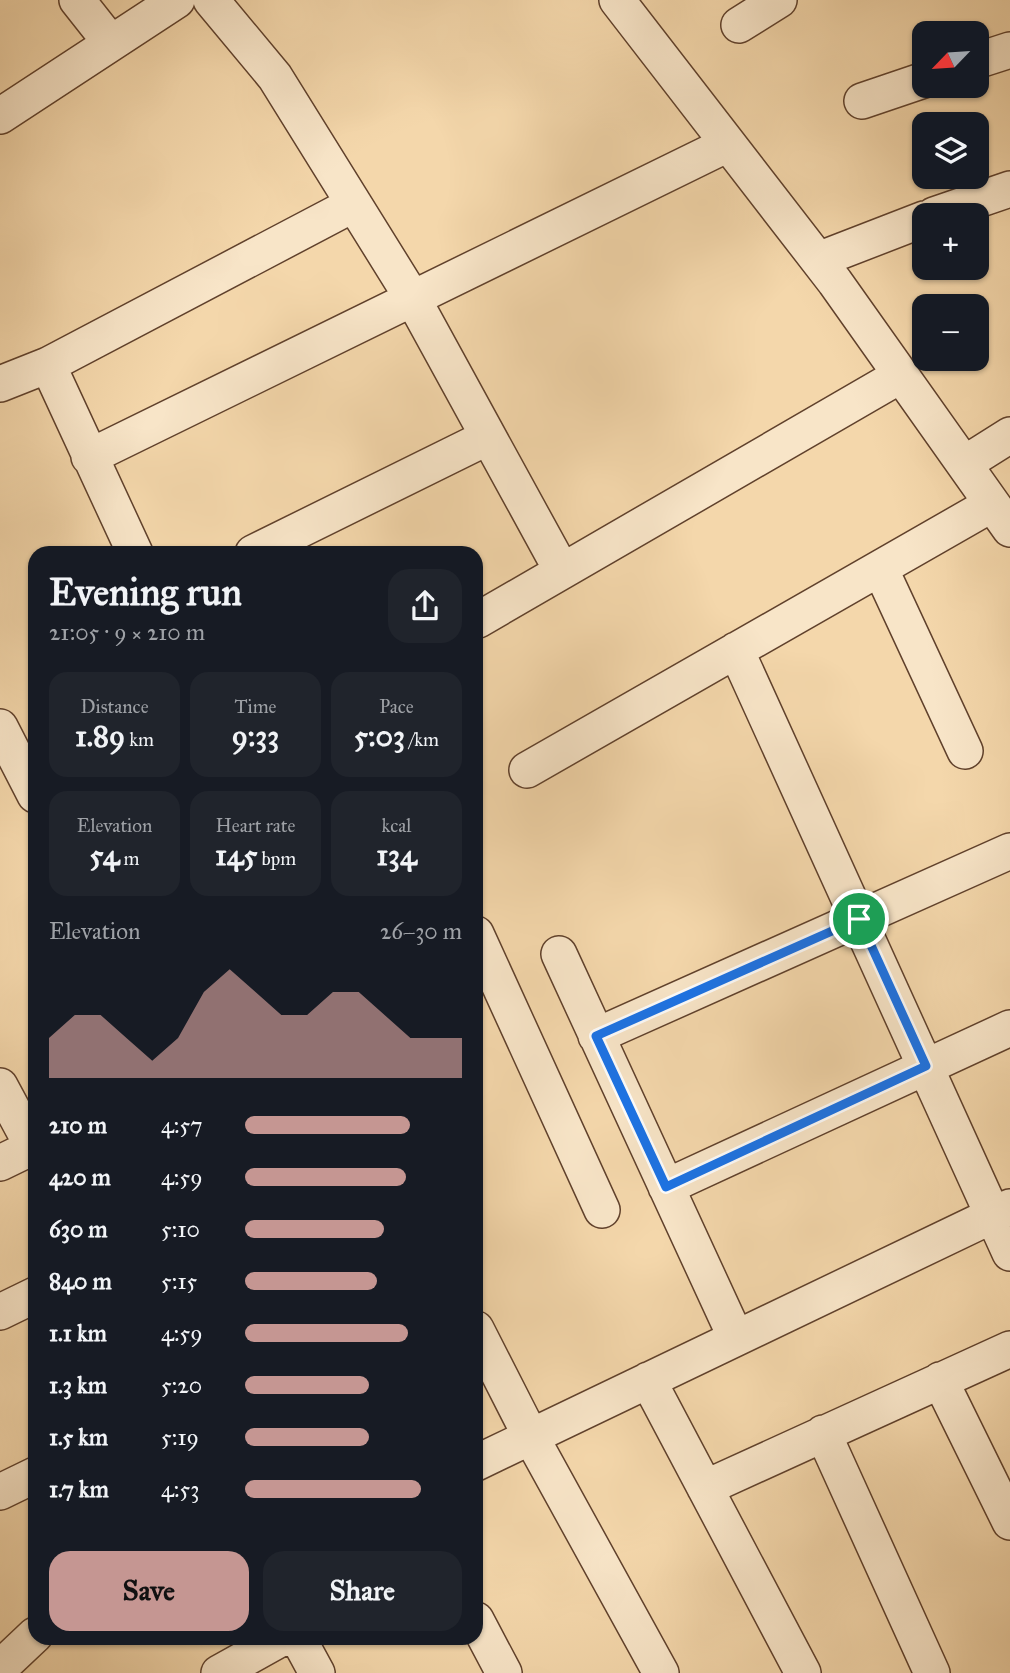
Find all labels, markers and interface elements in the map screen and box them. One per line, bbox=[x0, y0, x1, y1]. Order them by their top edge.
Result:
north arrow bbox=[912, 21, 989, 98]
map controls bbox=[912, 21, 989, 371]
button: layers bbox=[912, 112, 989, 189]
button: + bbox=[912, 203, 989, 280]
button: − bbox=[912, 294, 989, 371]
text: Evening run bbox=[49, 569, 242, 615]
button: share bbox=[388, 569, 462, 643]
text: 21:05 · 9 × 210 m bbox=[49, 618, 205, 646]
text: Distance bbox=[80, 695, 149, 718]
text: Time bbox=[234, 695, 277, 718]
text: Pace bbox=[379, 695, 414, 718]
text: 1.89 bbox=[75, 718, 125, 754]
text: 9:33 bbox=[232, 718, 279, 754]
text: 5:03 bbox=[354, 718, 405, 754]
text: km bbox=[125, 728, 154, 751]
text: /km bbox=[405, 728, 439, 751]
text: Elevation bbox=[77, 814, 152, 837]
text: Heart rate bbox=[216, 814, 295, 837]
text: kcal bbox=[382, 814, 411, 837]
text: 54 bbox=[90, 837, 119, 873]
text: 145 bbox=[215, 837, 257, 873]
text: 134 bbox=[376, 837, 417, 873]
text: m bbox=[119, 847, 139, 870]
text: bpm bbox=[257, 847, 296, 870]
pin bbox=[829, 889, 889, 949]
icon: arrive bbox=[840, 900, 878, 938]
text: Elevation bbox=[49, 917, 140, 945]
text: 26–30 m bbox=[380, 917, 462, 945]
text: 210 m bbox=[49, 1111, 107, 1139]
text: 4:57 bbox=[161, 1111, 203, 1139]
text: 420 m bbox=[49, 1163, 111, 1191]
text: 4:59 bbox=[161, 1163, 203, 1191]
text: 630 m bbox=[49, 1215, 108, 1243]
text: 5:10 bbox=[161, 1215, 200, 1243]
text: 840 m bbox=[49, 1267, 112, 1295]
text: 5:15 bbox=[161, 1267, 197, 1295]
text: 1.1 km bbox=[49, 1319, 107, 1347]
text: 4:59 bbox=[161, 1319, 203, 1347]
text: 1.3 km bbox=[49, 1371, 107, 1399]
text: 5:20 bbox=[161, 1371, 202, 1399]
text: 1.5 km bbox=[49, 1423, 108, 1451]
text: 5:19 bbox=[161, 1423, 199, 1451]
text: 1.7 km bbox=[49, 1475, 109, 1503]
text: 4:53 bbox=[161, 1475, 200, 1503]
button: Save bbox=[49, 1551, 249, 1631]
button: Share bbox=[263, 1551, 462, 1631]

